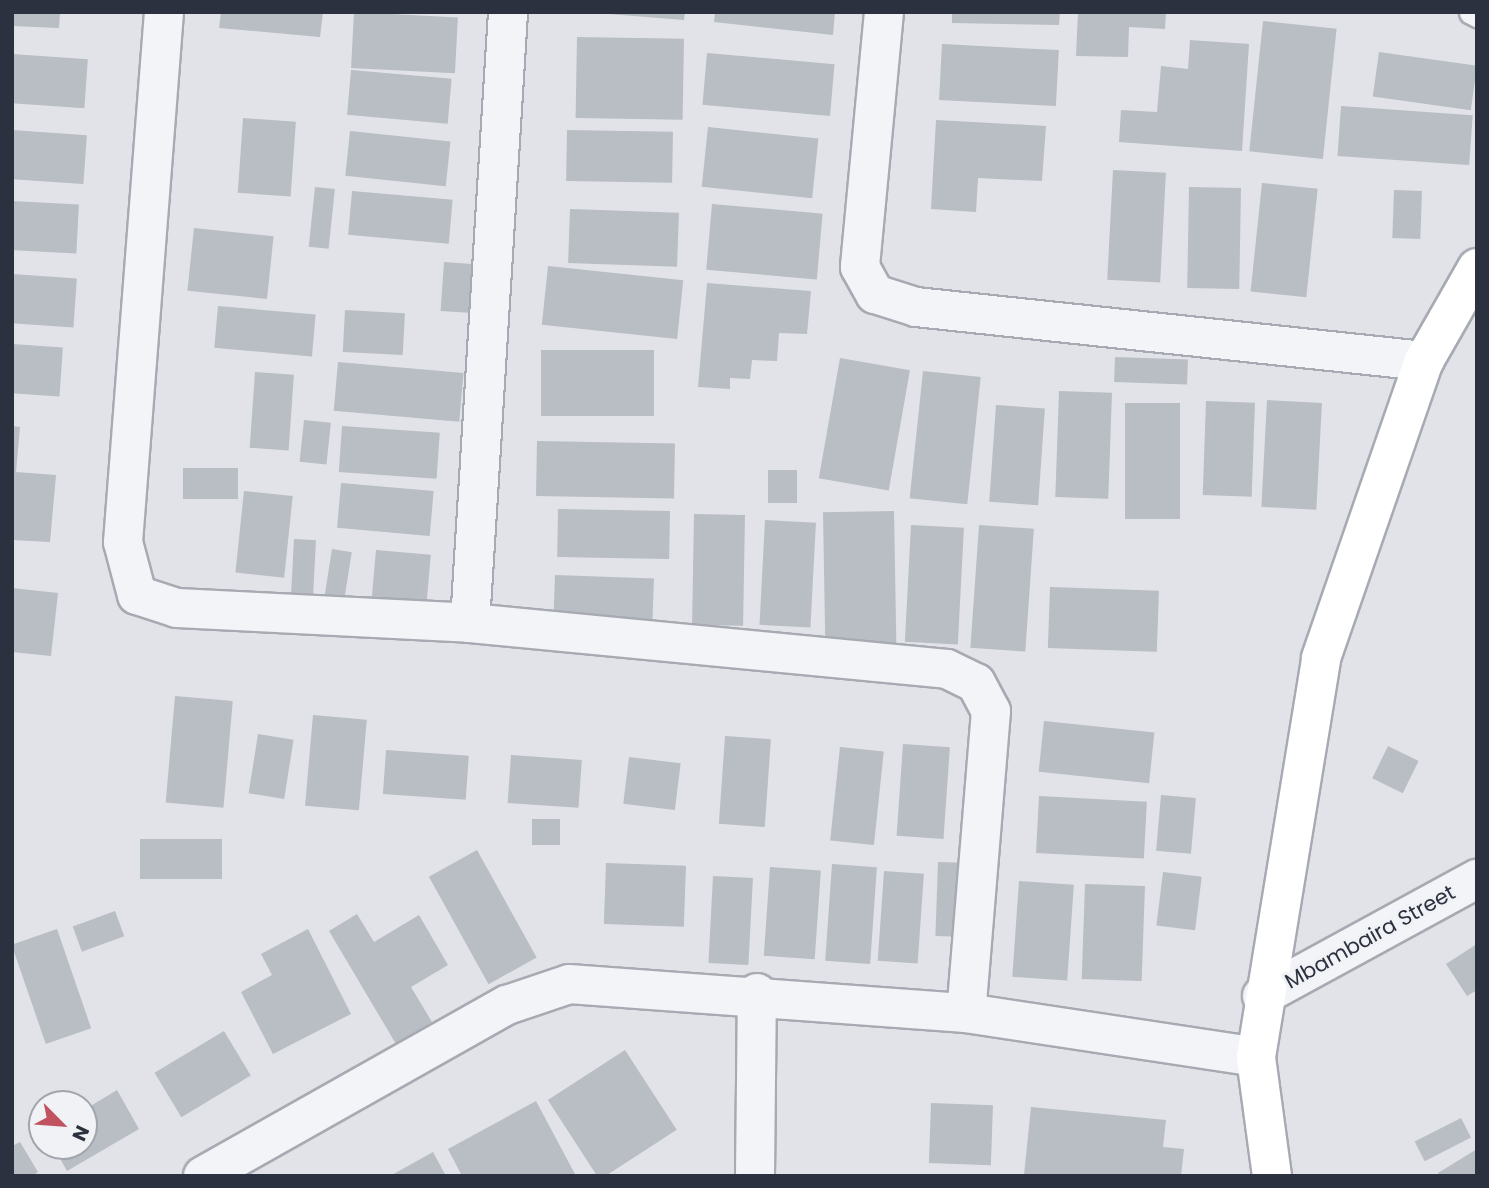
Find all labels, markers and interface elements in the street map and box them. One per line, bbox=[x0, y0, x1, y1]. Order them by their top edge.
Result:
street label: Mbambaira Street bbox=[1280, 880, 1460, 994]
north arrow bbox=[28, 1090, 98, 1160]
text: N bbox=[65, 1121, 96, 1145]

